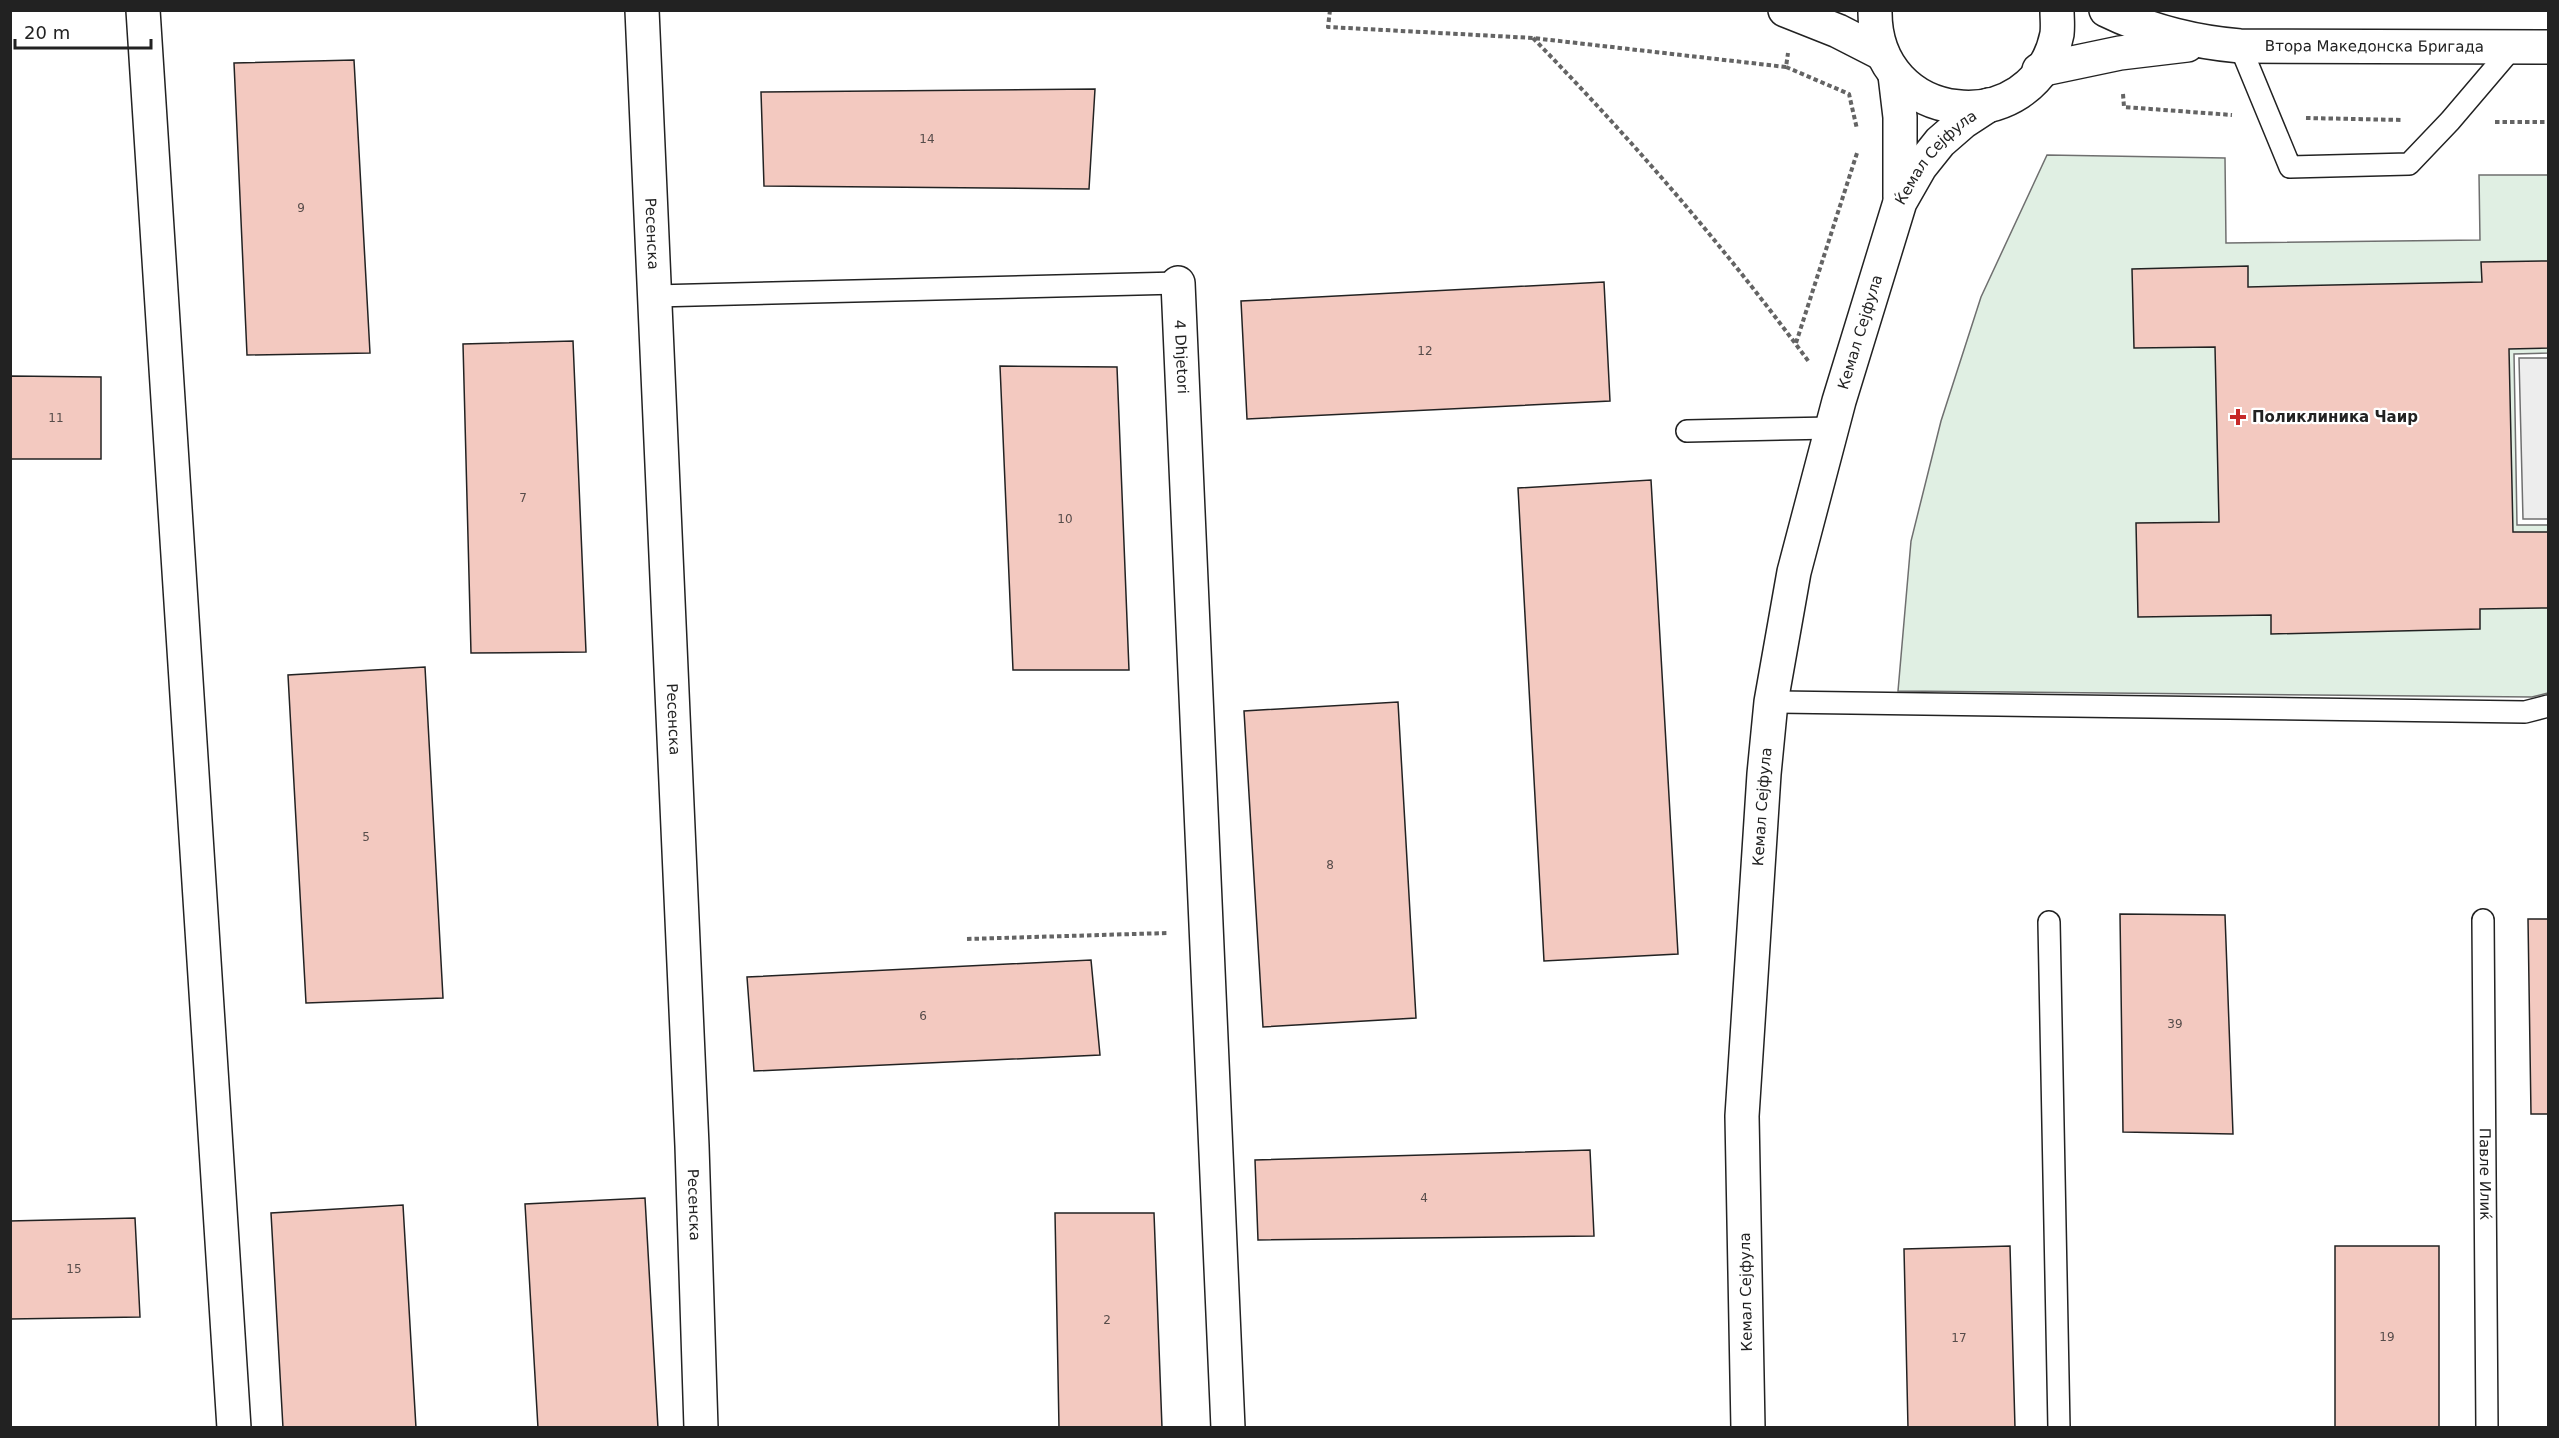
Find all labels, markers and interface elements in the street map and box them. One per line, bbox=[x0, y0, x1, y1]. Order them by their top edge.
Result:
scale bar bbox=[15, 12, 152, 50]
text: 20 m bbox=[24, 22, 70, 43]
street label: Втора Македонска Бригада bbox=[2265, 37, 2484, 56]
street label: Ќемал Сејфула bbox=[1890, 106, 1980, 208]
house number: 14 bbox=[919, 132, 935, 146]
street label: Ресенска bbox=[641, 197, 662, 270]
house number: 9 bbox=[297, 201, 305, 215]
street label: Кемал Сејфула bbox=[1834, 272, 1886, 392]
street label: 4 Dhjetori bbox=[1171, 319, 1192, 394]
house number: 12 bbox=[1417, 344, 1433, 358]
marker: Поликлиника Чаир bbox=[2229, 408, 2247, 426]
place label: Поликлиника Чаир bbox=[2252, 408, 2418, 426]
house number: 11 bbox=[48, 411, 64, 425]
house number: 7 bbox=[519, 491, 527, 505]
house number: 10 bbox=[1057, 512, 1073, 526]
street label: Ресенска bbox=[663, 683, 684, 756]
street label: Кемал Сејфула bbox=[1749, 746, 1776, 867]
house number: 5 bbox=[362, 830, 370, 844]
house number: 8 bbox=[1326, 858, 1334, 872]
house number: 6 bbox=[919, 1009, 927, 1023]
house number: 39 bbox=[2167, 1017, 2183, 1031]
street label: Павле Илиќ bbox=[2476, 1128, 2494, 1220]
street label: Ресенска bbox=[684, 1169, 704, 1241]
house number: 4 bbox=[1420, 1191, 1428, 1205]
street label: Кемал Сејфула bbox=[1736, 1232, 1756, 1352]
house number: 15 bbox=[66, 1262, 82, 1276]
house number: 2 bbox=[1103, 1313, 1111, 1327]
house number: 19 bbox=[2379, 1330, 2395, 1344]
house number: 17 bbox=[1951, 1331, 1967, 1345]

